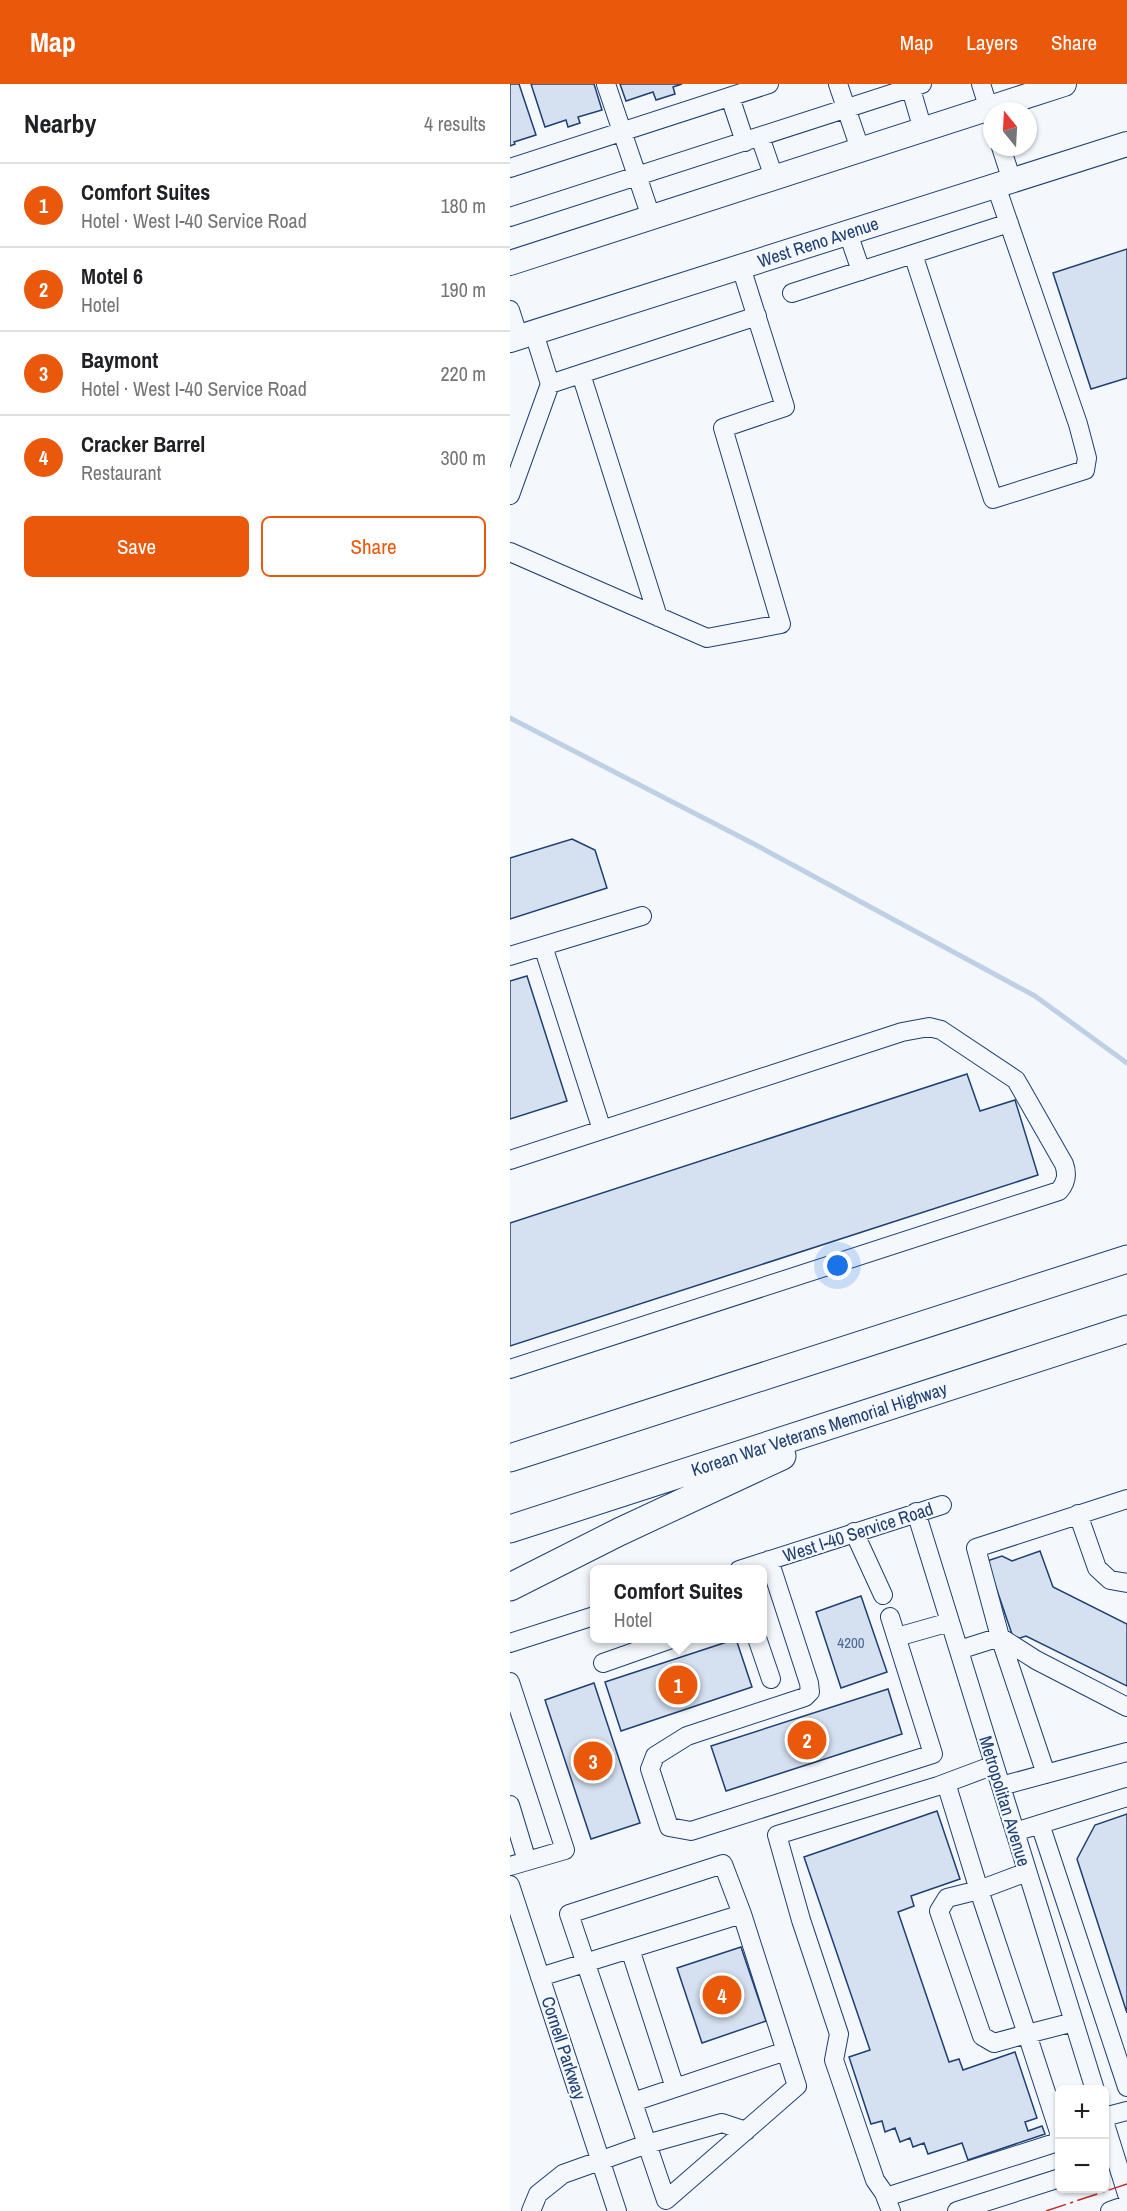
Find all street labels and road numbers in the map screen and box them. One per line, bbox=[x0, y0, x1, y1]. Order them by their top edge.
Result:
street label: West Reno Avenue bbox=[754, 211, 882, 273]
street label: Korean War Veterans Memorial Highway bbox=[688, 1376, 951, 1482]
street label: West I-40 Service Road bbox=[780, 1496, 936, 1568]
street label: Metropolitan Avenue bbox=[973, 1733, 1037, 1869]
street label: Cornell Parkway bbox=[536, 1993, 593, 2104]

